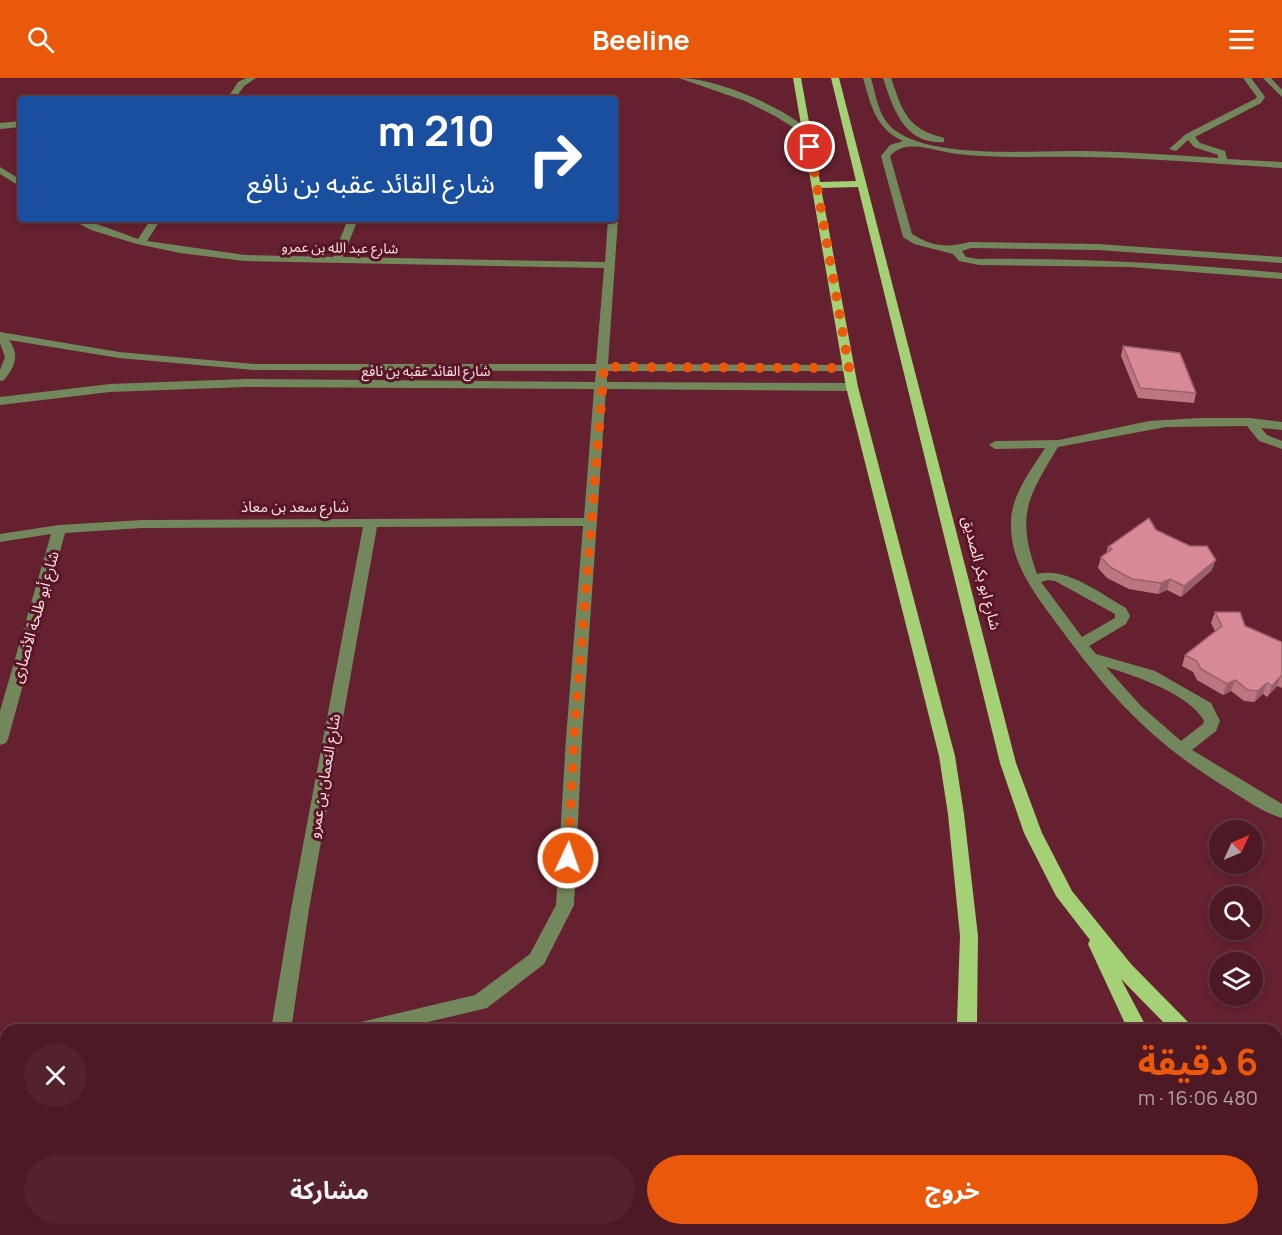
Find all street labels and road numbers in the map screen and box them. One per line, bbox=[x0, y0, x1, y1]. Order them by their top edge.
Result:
street label: شارع عبد الله بن عمرو bbox=[281, 236, 399, 260]
street label: شارع القائد عقبه بن نافع bbox=[362, 361, 490, 382]
street label: شارع سعد بن معاذ bbox=[241, 496, 349, 519]
street label: شارع ابو بكر الصديق bbox=[956, 514, 1006, 633]
street label: شارع أبو طلحة الأنصارى bbox=[6, 548, 66, 686]
street label: شارع النعمان بن عمرو bbox=[303, 712, 347, 840]

